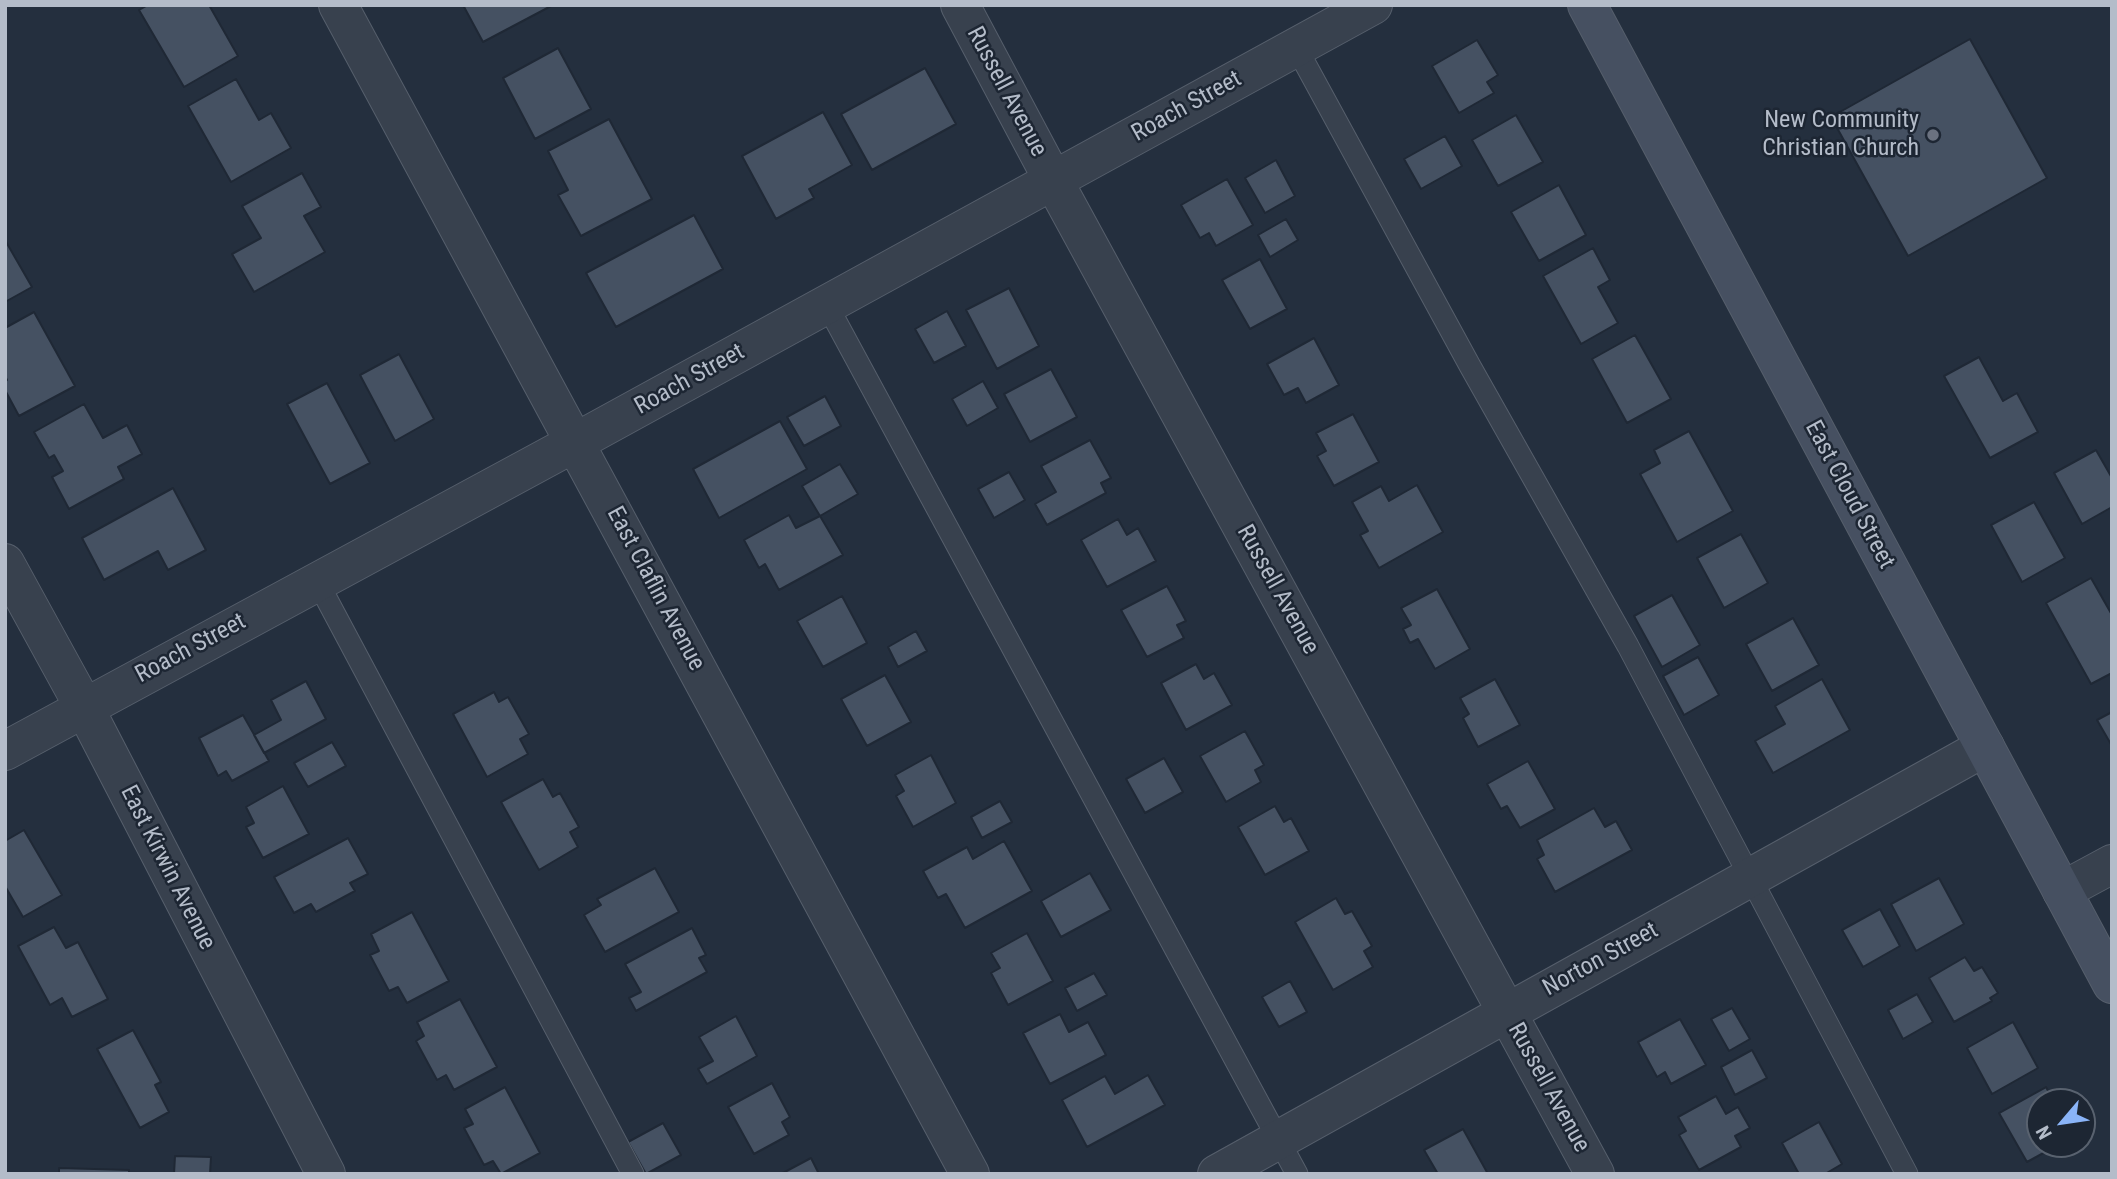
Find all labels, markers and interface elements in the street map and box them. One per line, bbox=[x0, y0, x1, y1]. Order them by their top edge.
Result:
street label: Russell Avenue bbox=[960, 22, 1052, 162]
street label: Roach Street bbox=[1127, 65, 1247, 149]
place label: New Community Christian Church bbox=[1762, 107, 1919, 163]
marker: New Community Christian Church bbox=[1925, 127, 1941, 143]
street label: Roach Street bbox=[630, 338, 750, 422]
street label: East Cloud Street bbox=[1798, 416, 1900, 574]
street label: East Claflin Avenue bbox=[600, 502, 710, 676]
street label: Russell Avenue bbox=[1230, 520, 1324, 660]
street label: Roach Street bbox=[131, 608, 251, 690]
street label: East Kirwin Avenue bbox=[113, 781, 221, 955]
street label: Norton Street bbox=[1538, 917, 1664, 1003]
street label: Russell Avenue bbox=[1501, 1018, 1595, 1158]
north arrow bbox=[2026, 1088, 2096, 1158]
text: N bbox=[2031, 1122, 2057, 1143]

